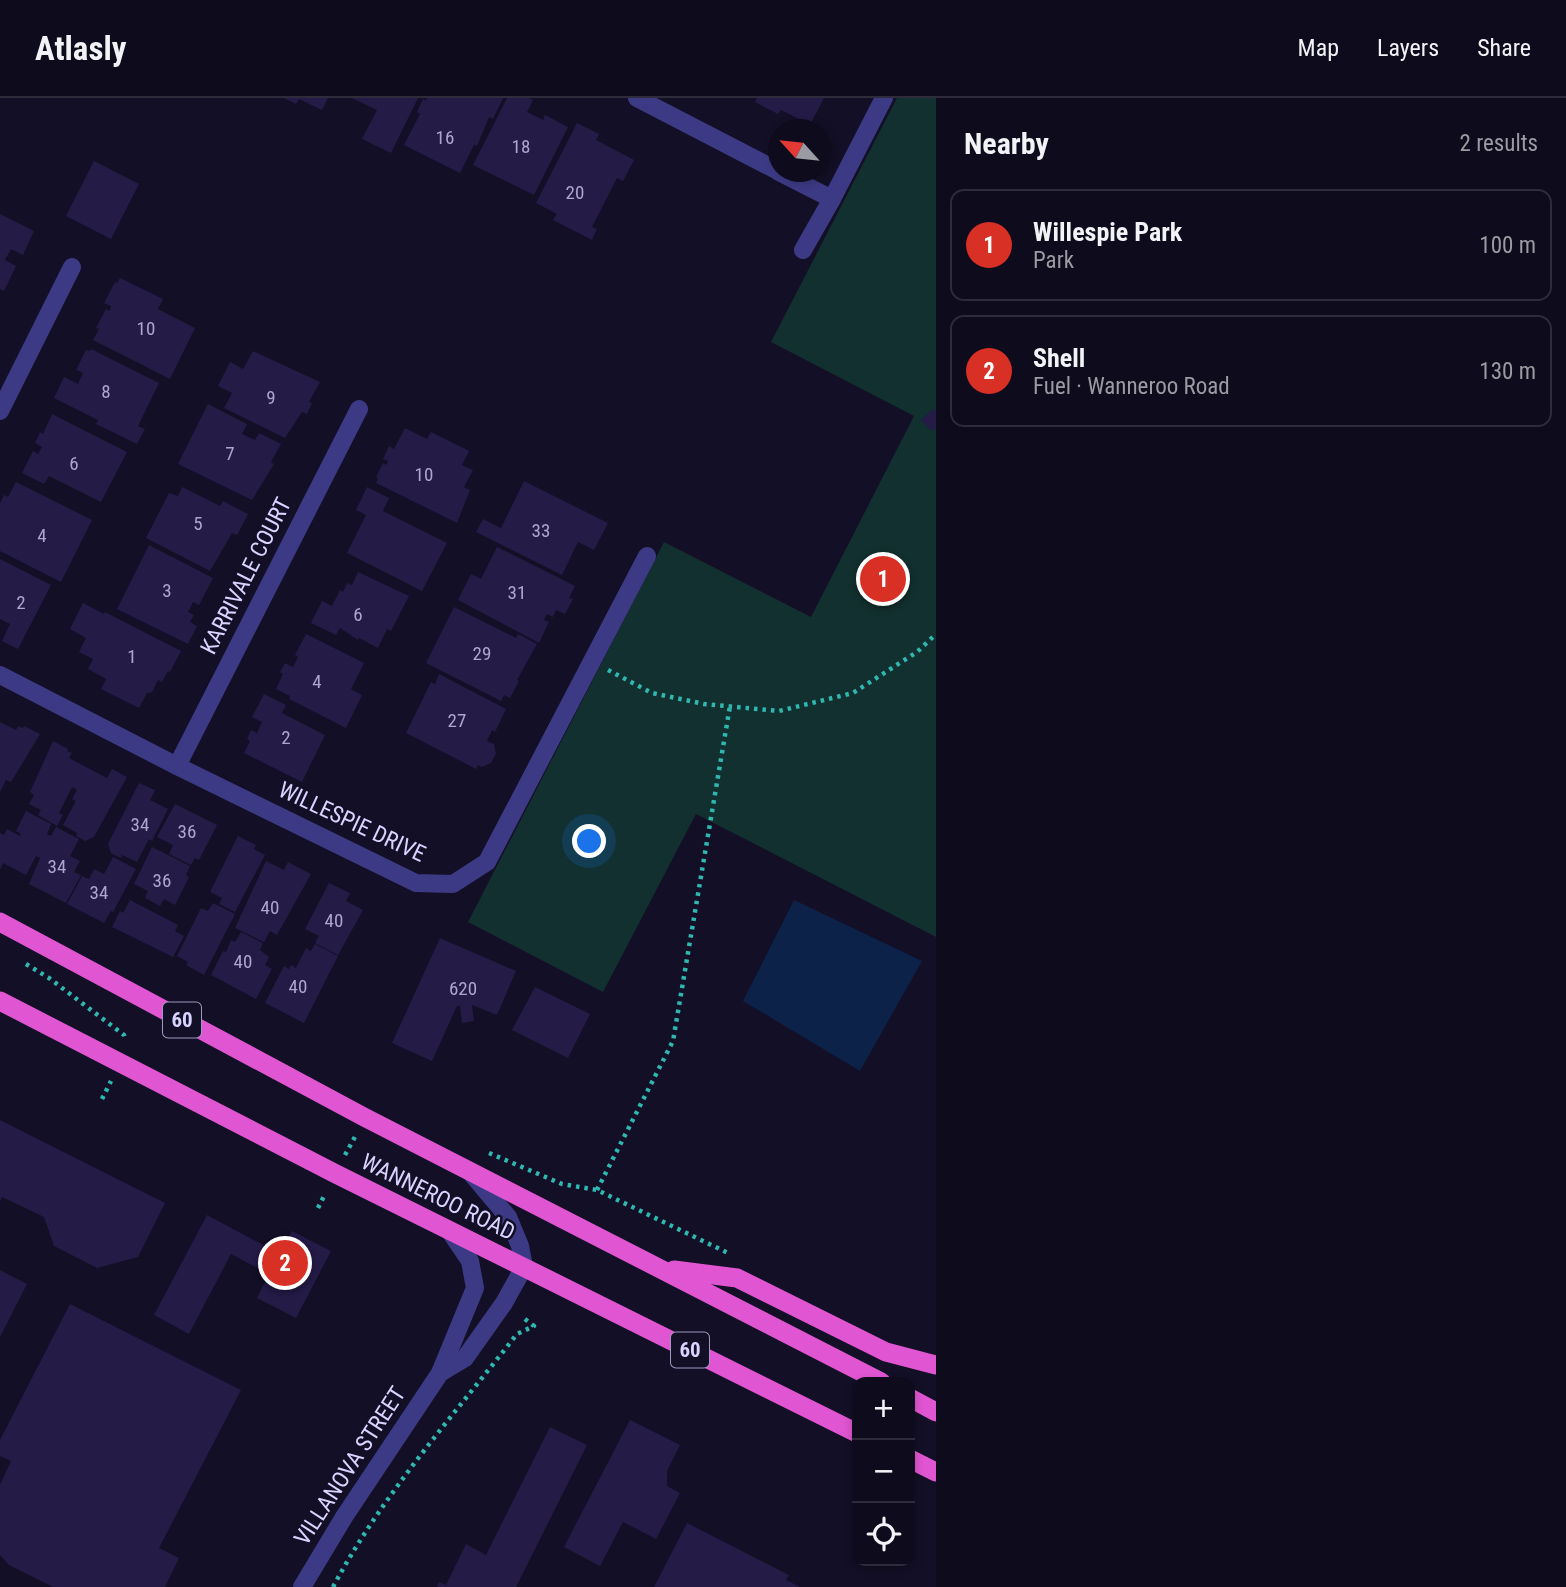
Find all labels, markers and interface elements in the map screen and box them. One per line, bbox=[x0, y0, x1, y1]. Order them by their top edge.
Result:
text: Atlasly bbox=[35, 29, 126, 68]
text: Map bbox=[1298, 34, 1339, 62]
text: Layers bbox=[1377, 34, 1439, 62]
text: Share bbox=[1477, 34, 1531, 62]
north arrow bbox=[768, 119, 831, 182]
house number: 16 bbox=[436, 126, 454, 149]
text: Nearby bbox=[964, 126, 1049, 161]
text: 2 results bbox=[1460, 130, 1538, 157]
house number: 18 bbox=[512, 135, 530, 158]
house number: 20 bbox=[566, 181, 584, 204]
text: Willespie Park bbox=[1033, 217, 1182, 247]
text: 1 bbox=[983, 232, 995, 259]
text: 100 m bbox=[1479, 232, 1536, 259]
text: Park bbox=[1033, 247, 1074, 274]
house number: 10 bbox=[137, 317, 155, 340]
text: Shell bbox=[1033, 343, 1085, 373]
text: 2 bbox=[983, 358, 995, 385]
text: 130 m bbox=[1479, 358, 1536, 385]
text: Fuel · Wanneroo Road bbox=[1033, 373, 1230, 400]
house number: 8 bbox=[101, 380, 111, 403]
house number: 9 bbox=[266, 386, 276, 409]
house number: 7 bbox=[225, 442, 235, 465]
house number: 6 bbox=[69, 452, 79, 475]
house number: 10 bbox=[415, 463, 433, 486]
street label: KARRIVALE COURT bbox=[195, 493, 297, 659]
house number: 5 bbox=[193, 512, 203, 535]
house number: 33 bbox=[532, 519, 550, 542]
house number: 4 bbox=[37, 524, 47, 547]
pin: 1 bbox=[860, 553, 906, 605]
house number: 3 bbox=[162, 579, 172, 602]
house number: 31 bbox=[508, 581, 526, 604]
house number: 2 bbox=[16, 591, 26, 614]
house number: 6 bbox=[353, 603, 363, 626]
house number: 29 bbox=[473, 642, 491, 665]
house number: 1 bbox=[127, 645, 137, 668]
house number: 4 bbox=[312, 670, 322, 693]
house number: 27 bbox=[448, 709, 466, 732]
house number: 2 bbox=[281, 726, 291, 749]
street label: WILLESPIE DRIVE bbox=[274, 776, 430, 868]
house number: 34 bbox=[131, 813, 149, 836]
house number: 36 bbox=[178, 820, 196, 843]
your location bbox=[572, 824, 606, 858]
house number: 34 bbox=[48, 855, 66, 878]
house number: 36 bbox=[153, 869, 171, 892]
house number: 34 bbox=[90, 881, 108, 904]
house number: 40 bbox=[261, 896, 279, 919]
house number: 40 bbox=[325, 909, 343, 932]
house number: 40 bbox=[234, 950, 252, 973]
house number: 40 bbox=[289, 975, 307, 998]
house number: 620 bbox=[449, 977, 477, 1000]
road number: 60 bbox=[163, 1002, 201, 1038]
street label: WANNEROO ROAD bbox=[357, 1148, 519, 1246]
pin: 2 bbox=[262, 1237, 308, 1289]
road number: 60 bbox=[671, 1332, 709, 1368]
map controls bbox=[852, 1377, 915, 1566]
button: + bbox=[852, 1377, 915, 1440]
street label: VILLANOVA STREET bbox=[289, 1382, 411, 1550]
button: − bbox=[852, 1440, 915, 1503]
button: locate bbox=[852, 1503, 915, 1566]

